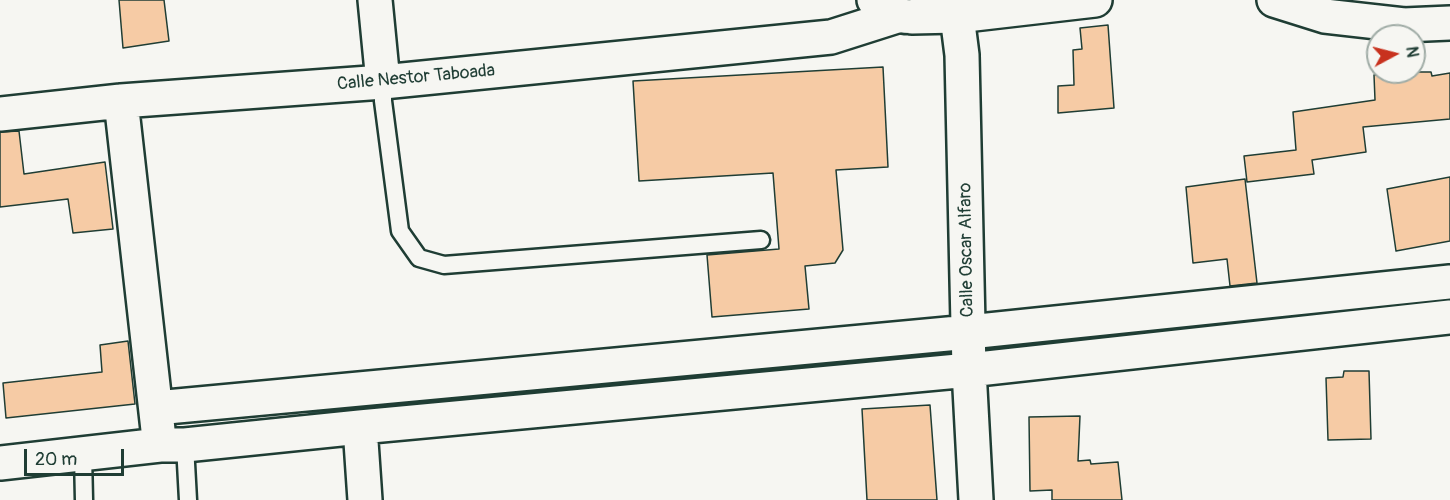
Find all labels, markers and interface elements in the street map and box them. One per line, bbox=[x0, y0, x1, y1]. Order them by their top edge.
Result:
north arrow bbox=[1366, 24, 1426, 84]
text: N bbox=[1401, 45, 1422, 59]
street label: Calle Nestor Taboada bbox=[336, 60, 496, 96]
street label: Calle Oscar Alfaro bbox=[955, 182, 979, 318]
scale bar bbox=[27, 437, 128, 475]
text: 20 m bbox=[35, 448, 77, 471]

